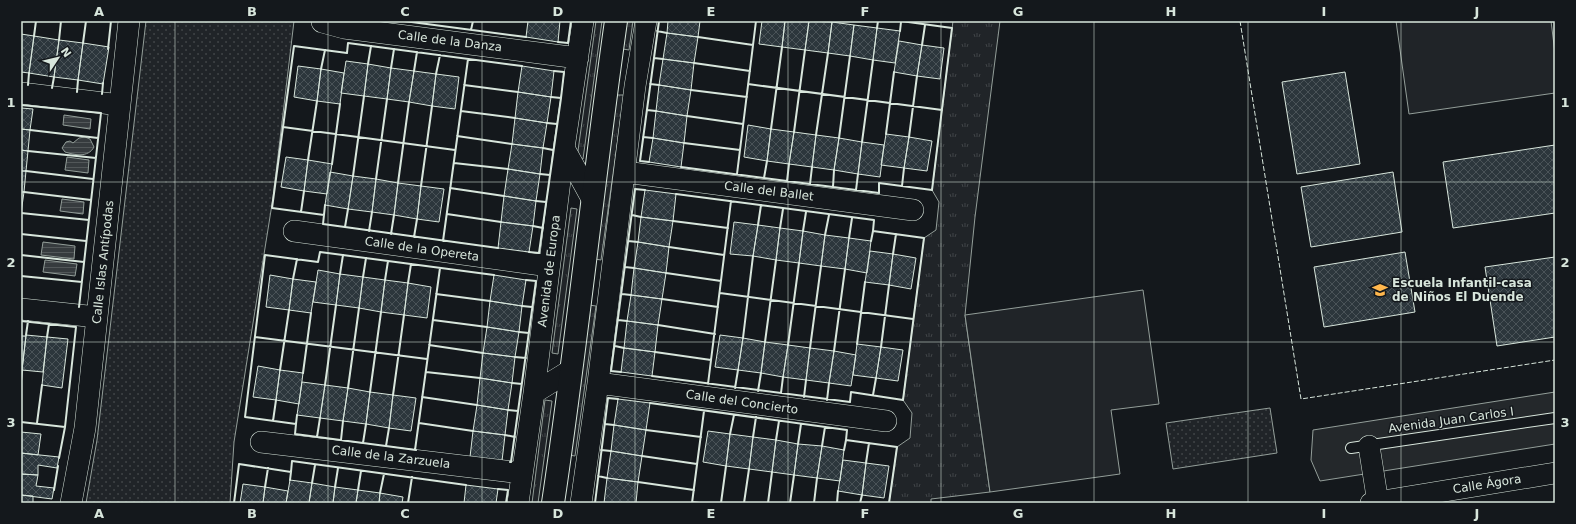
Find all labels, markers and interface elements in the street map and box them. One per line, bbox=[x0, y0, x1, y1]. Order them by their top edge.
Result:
text: A bbox=[94, 4, 104, 19]
text: B bbox=[247, 4, 257, 19]
text: C bbox=[400, 4, 410, 19]
text: D bbox=[553, 4, 564, 19]
text: E bbox=[707, 4, 715, 19]
text: F bbox=[861, 4, 869, 19]
text: G bbox=[1013, 4, 1023, 19]
text: H bbox=[1166, 4, 1176, 19]
text: I bbox=[1322, 4, 1326, 19]
text: J bbox=[1474, 4, 1479, 19]
street label: Calle de la Danza bbox=[397, 28, 503, 54]
north arrow bbox=[38, 38, 78, 78]
text: N bbox=[58, 45, 74, 60]
text: 1 bbox=[6, 95, 16, 110]
text: 1 bbox=[1560, 95, 1570, 110]
street label: Calle del Ballet bbox=[723, 179, 815, 203]
street label: Calle Islas Antípodas bbox=[90, 200, 116, 324]
street label: Avenida de Europa bbox=[535, 214, 563, 328]
street label: Calle de la Opereta bbox=[364, 234, 480, 264]
text: 2 bbox=[6, 255, 16, 270]
text: 2 bbox=[1560, 255, 1570, 270]
place label: Escuela Infantil-casa de Niños El Duende bbox=[1392, 276, 1532, 304]
school or university icon: Escuela Infantil-casa de Niños El Duende bbox=[1371, 281, 1389, 299]
street label: Calle del Concierto bbox=[685, 387, 799, 417]
street label: Avenida Juan Carlos I bbox=[1387, 404, 1515, 436]
text: 3 bbox=[6, 415, 16, 430]
text: 3 bbox=[1560, 415, 1570, 430]
street label: Calle de la Zarzuela bbox=[331, 443, 451, 471]
street label: Calle Ágora bbox=[1452, 471, 1522, 496]
text: A bbox=[94, 506, 104, 521]
text: B bbox=[247, 506, 257, 521]
text: C bbox=[400, 506, 410, 521]
text: D bbox=[553, 506, 564, 521]
text: E bbox=[707, 506, 715, 521]
text: F bbox=[861, 506, 869, 521]
text: G bbox=[1013, 506, 1023, 521]
text: H bbox=[1166, 506, 1176, 521]
text: I bbox=[1322, 506, 1326, 521]
text: J bbox=[1474, 506, 1479, 521]

